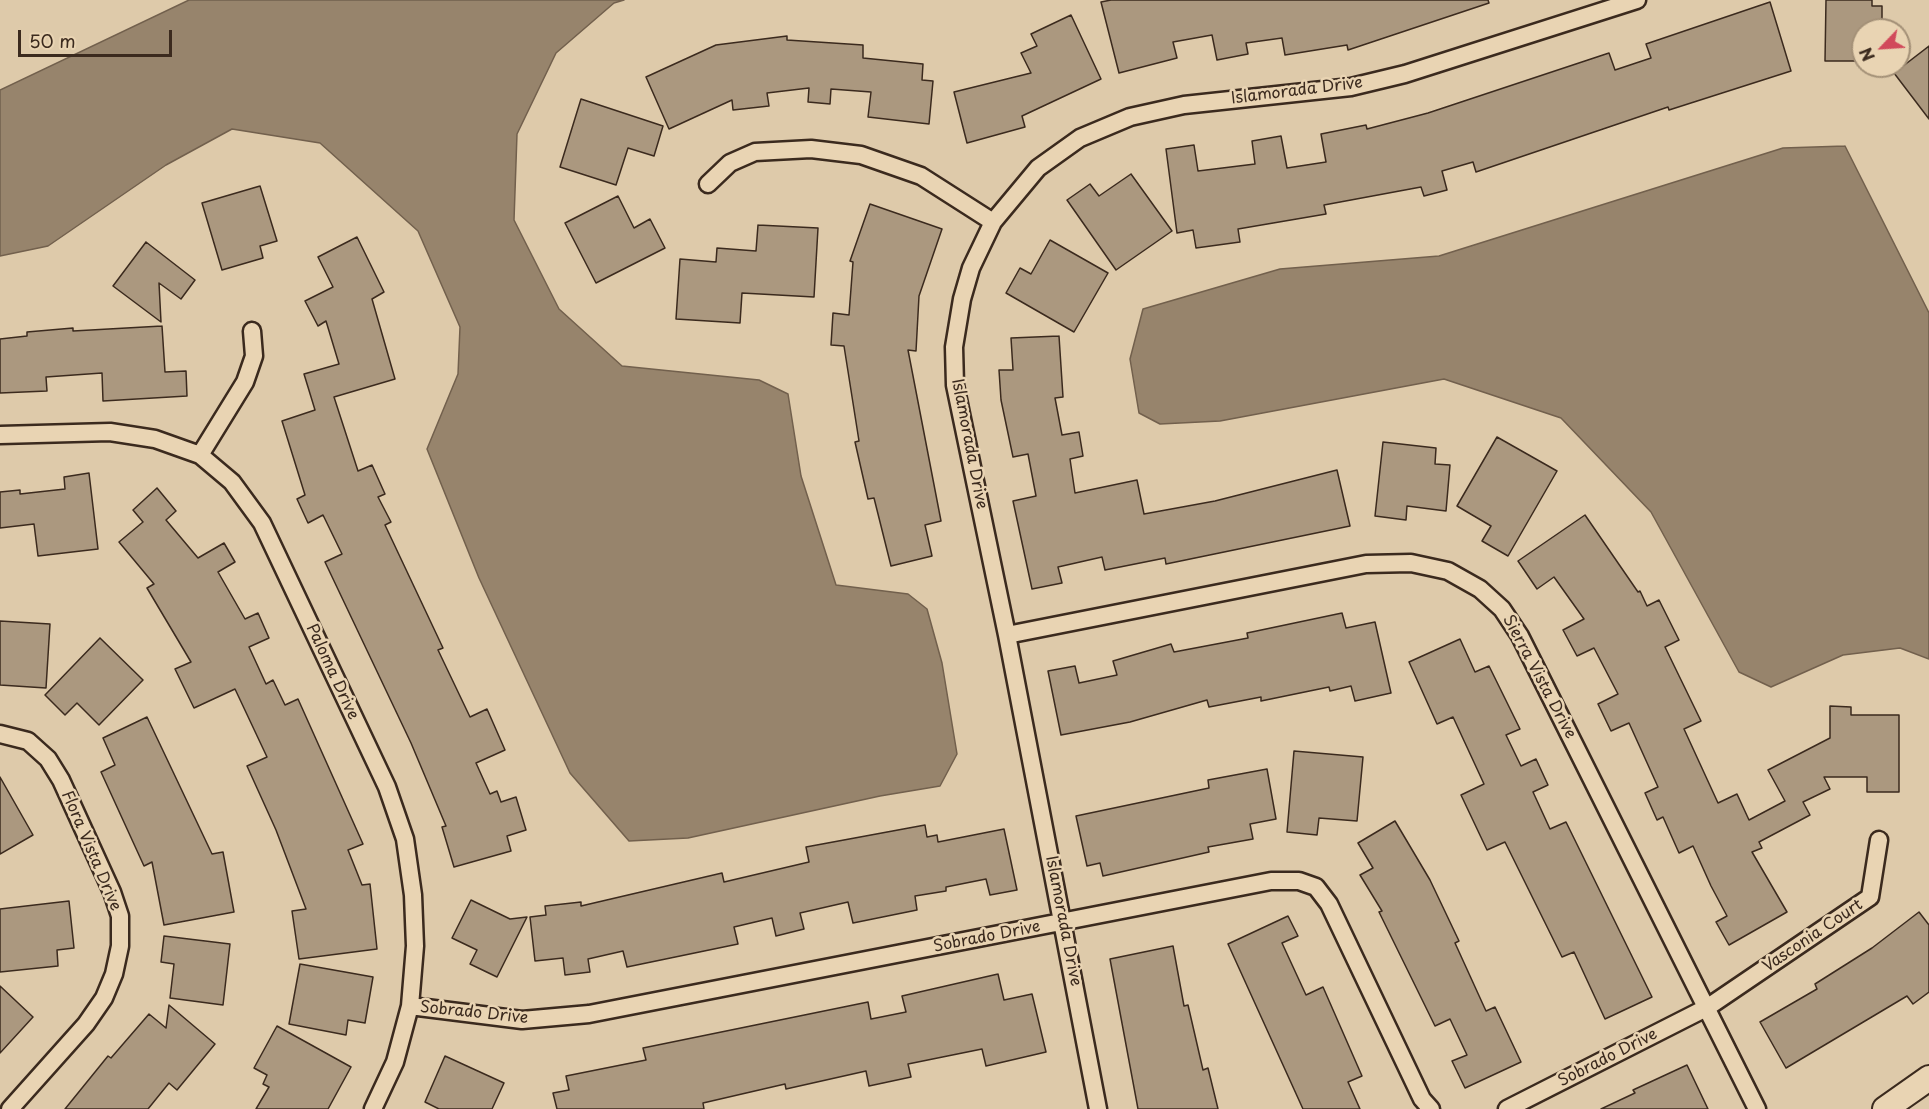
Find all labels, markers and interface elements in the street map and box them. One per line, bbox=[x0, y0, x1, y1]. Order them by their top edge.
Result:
scale bar bbox=[21, 18, 176, 56]
north arrow bbox=[1851, 18, 1911, 78]
text: 50 m bbox=[29, 27, 76, 54]
text: N bbox=[1853, 44, 1880, 66]
street label: Islamorada Drive bbox=[1230, 73, 1364, 109]
street label: Islamorada Drive bbox=[947, 377, 991, 511]
street label: Sierra Vista Drive bbox=[1498, 612, 1580, 742]
street label: Paloma Drive bbox=[301, 621, 363, 723]
street label: Flora Vista Drive bbox=[57, 788, 125, 914]
street label: Islamorada Drive bbox=[1041, 854, 1085, 988]
street label: Vasconia Court bbox=[1759, 895, 1867, 977]
street label: Sobrado Drive bbox=[932, 917, 1042, 957]
street label: Sobrado Drive bbox=[419, 998, 529, 1028]
street label: Sobrado Drive bbox=[1555, 1025, 1661, 1091]

